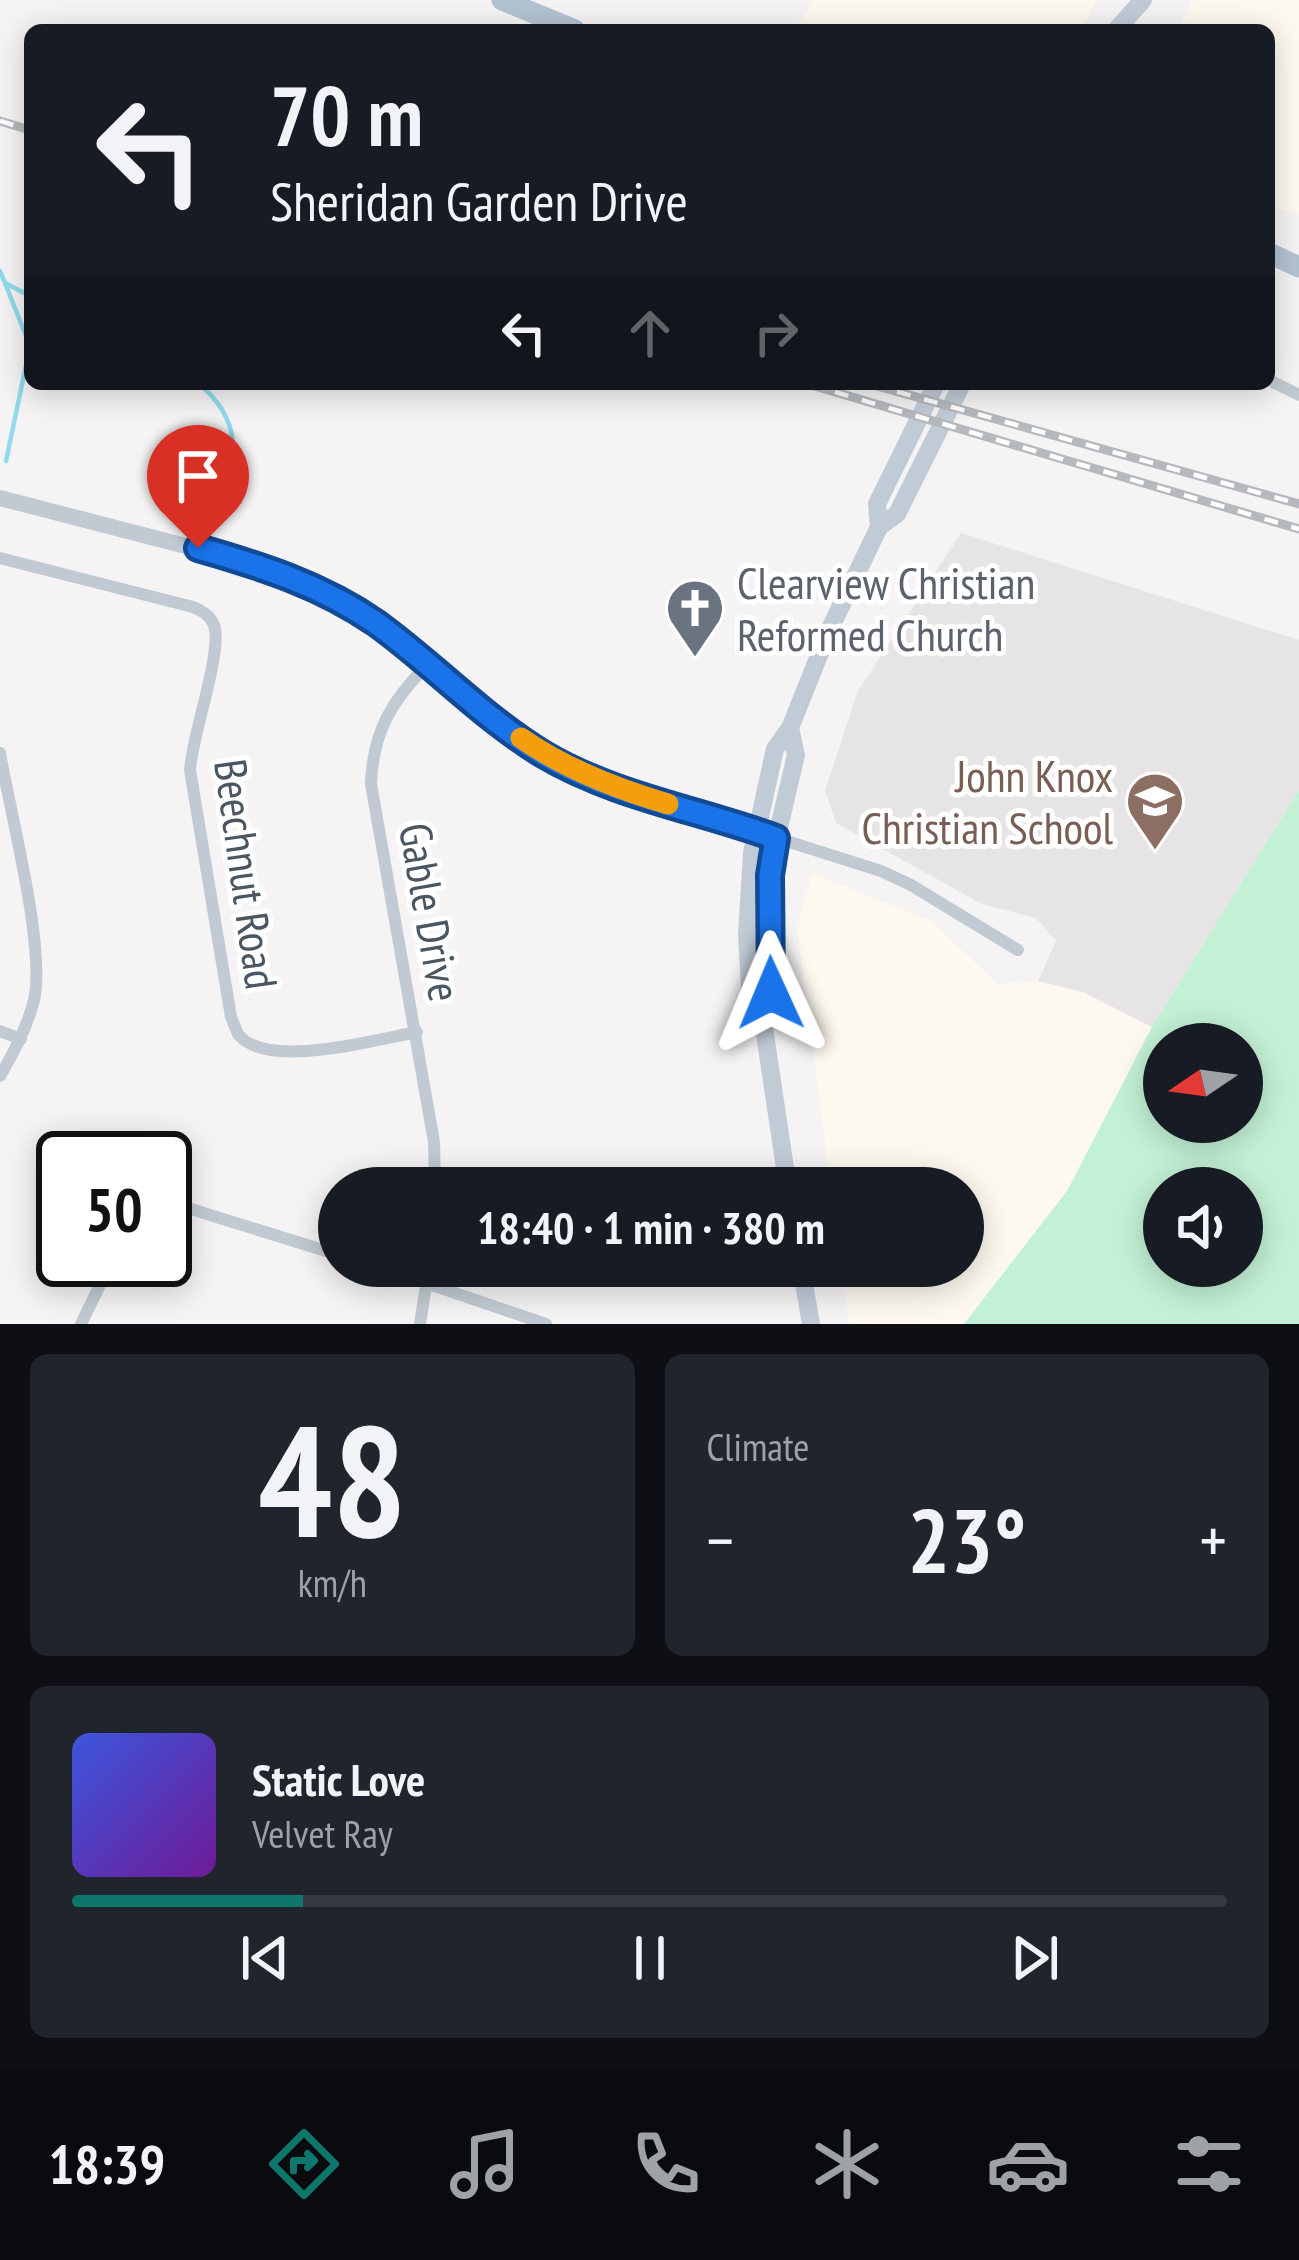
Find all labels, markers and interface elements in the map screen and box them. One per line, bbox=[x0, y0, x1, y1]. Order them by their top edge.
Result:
text: 70 m bbox=[270, 60, 423, 169]
icon: left bbox=[72, 72, 228, 228]
text: Sheridan Garden Drive bbox=[270, 166, 688, 236]
icon: left bbox=[491, 300, 557, 366]
icon: ahead bbox=[617, 300, 683, 366]
icon: right bbox=[743, 300, 809, 366]
pin bbox=[147, 425, 249, 548]
icon: arrive bbox=[165, 443, 231, 509]
place label: Clearview Christian Reformed Church bbox=[737, 553, 1035, 663]
church icon: Clearview Christian Reformed Church bbox=[664, 577, 726, 659]
place label: John Knox Christian School bbox=[861, 746, 1114, 856]
street label: Beechnut Road bbox=[202, 755, 292, 993]
school or university icon: John Knox Christian School bbox=[1124, 770, 1186, 852]
street label: Gable Drive bbox=[387, 818, 475, 1006]
position arrow bbox=[708, 930, 834, 1056]
north arrow bbox=[1143, 1023, 1263, 1143]
map controls bbox=[1143, 1023, 1263, 1287]
speed limit sign: 50 bbox=[36, 1131, 192, 1287]
button: sound bbox=[1143, 1167, 1263, 1287]
text: 18:40 · 1 min · 380 m bbox=[477, 1198, 825, 1256]
text: 48 bbox=[258, 1378, 407, 1580]
text: Climate bbox=[707, 1421, 809, 1472]
text: 23° bbox=[907, 1481, 1026, 1598]
text: − bbox=[707, 1497, 734, 1582]
text: + bbox=[1200, 1497, 1227, 1582]
text: km/h bbox=[298, 1557, 367, 1608]
text: Static Love bbox=[252, 1750, 425, 1808]
text: Velvet Ray bbox=[252, 1808, 393, 1859]
icon: previous bbox=[232, 1925, 298, 1991]
icon: pause bbox=[617, 1925, 683, 1991]
icon: next bbox=[1002, 1925, 1068, 1991]
icon: directions bbox=[262, 2122, 346, 2206]
icon: music bbox=[443, 2122, 527, 2206]
icon: phone bbox=[624, 2122, 708, 2206]
icon: climate bbox=[805, 2122, 889, 2206]
icon: car bbox=[986, 2122, 1070, 2206]
icon: filters bbox=[1167, 2122, 1251, 2206]
text: 18:39 bbox=[48, 2129, 165, 2199]

